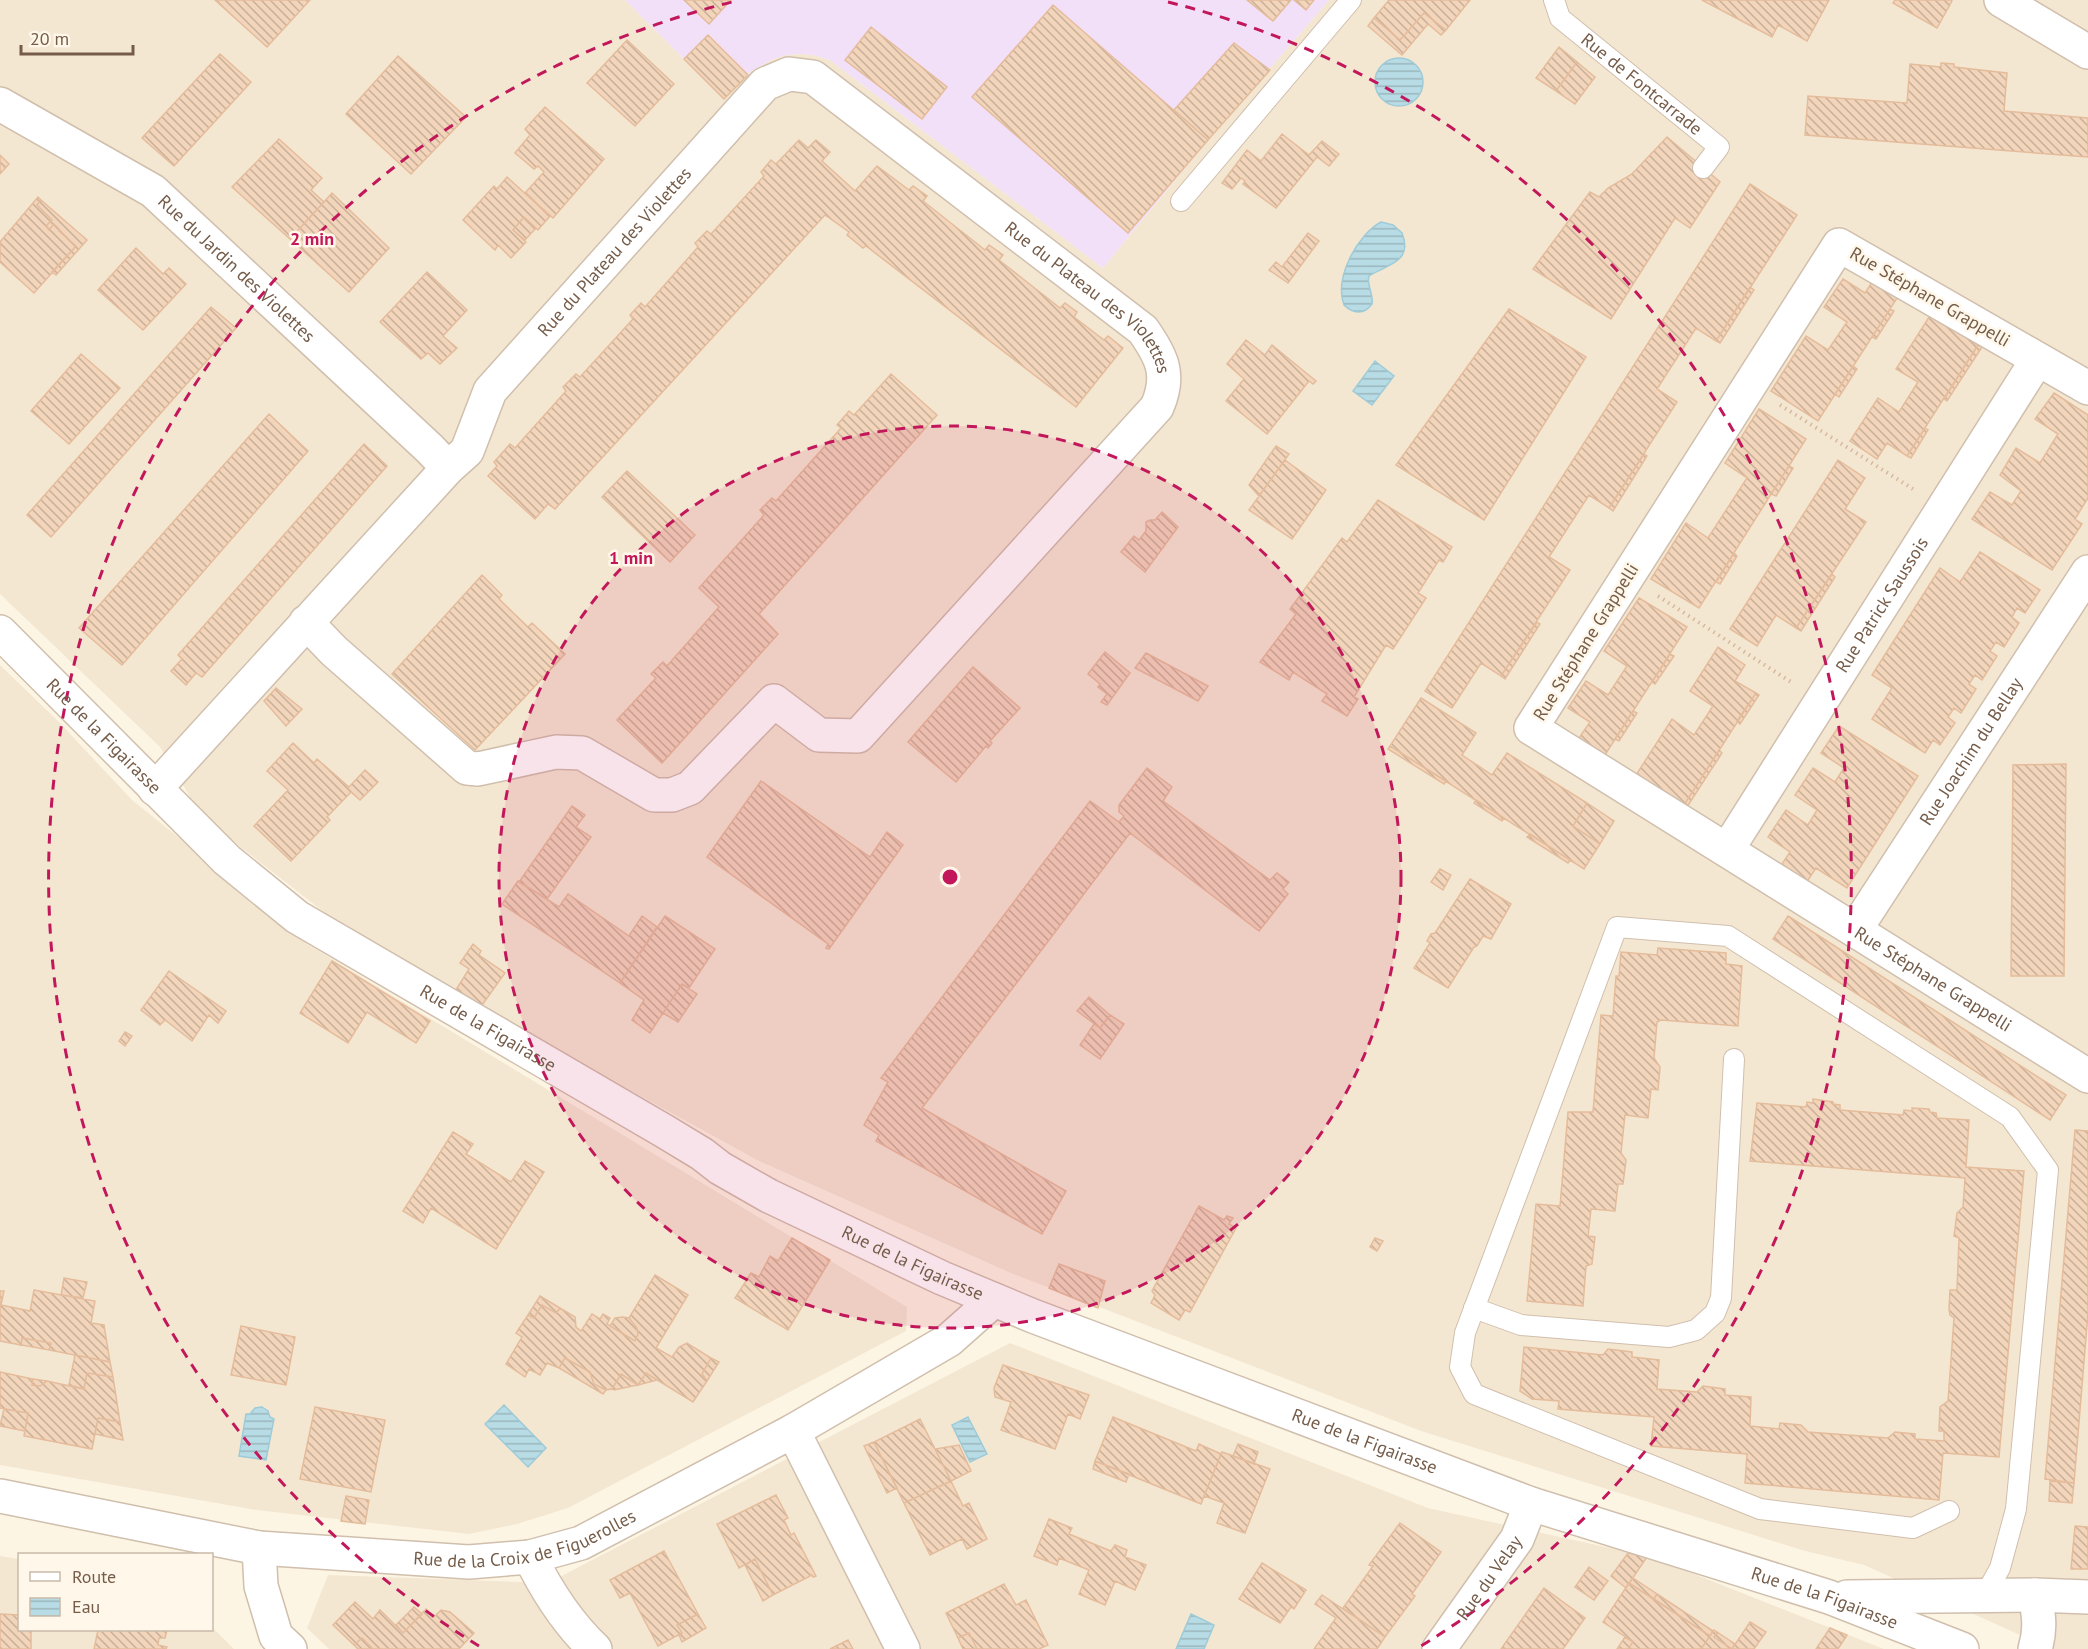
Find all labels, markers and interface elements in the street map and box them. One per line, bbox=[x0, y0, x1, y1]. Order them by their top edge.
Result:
scale bar bbox=[21, 18, 134, 56]
text: 20 m bbox=[30, 27, 69, 50]
street label: Rue de Fontcarrade bbox=[1577, 28, 1707, 140]
street label: Rue du Plateau des Violettes bbox=[532, 162, 696, 341]
street label: Rue du Jardin des Violettes bbox=[153, 190, 320, 347]
street label: Rue du Plateau des Violettes bbox=[1000, 216, 1175, 375]
text: 2 min bbox=[290, 227, 334, 250]
street label: Rue Stéphane Grappelli bbox=[1846, 241, 2014, 352]
street label: Rue Patrick Saussois bbox=[1830, 533, 1933, 677]
text: 1 min bbox=[609, 546, 653, 569]
street label: Rue Stéphane Grappelli bbox=[1528, 559, 1643, 725]
street label: Rue Joachim du Bellay bbox=[1914, 672, 2028, 830]
street label: Rue de la Figairasse bbox=[42, 673, 166, 798]
centre of rings bbox=[940, 867, 960, 887]
street label: Rue Stéphane Grappelli bbox=[1850, 921, 2016, 1037]
street label: Rue de la Figairasse bbox=[416, 979, 560, 1077]
street label: Rue de la Figairasse bbox=[838, 1220, 987, 1305]
street label: Rue de la Figairasse bbox=[1289, 1403, 1441, 1479]
street label: Rue de la Croix de Figuerolles bbox=[413, 1504, 640, 1573]
street label: Rue du Velay bbox=[1451, 1530, 1527, 1625]
legend bbox=[18, 1553, 213, 1631]
street label: Rue de la Figairasse bbox=[1748, 1561, 1901, 1634]
text: Route bbox=[72, 1565, 116, 1588]
text: Eau bbox=[72, 1595, 100, 1618]

